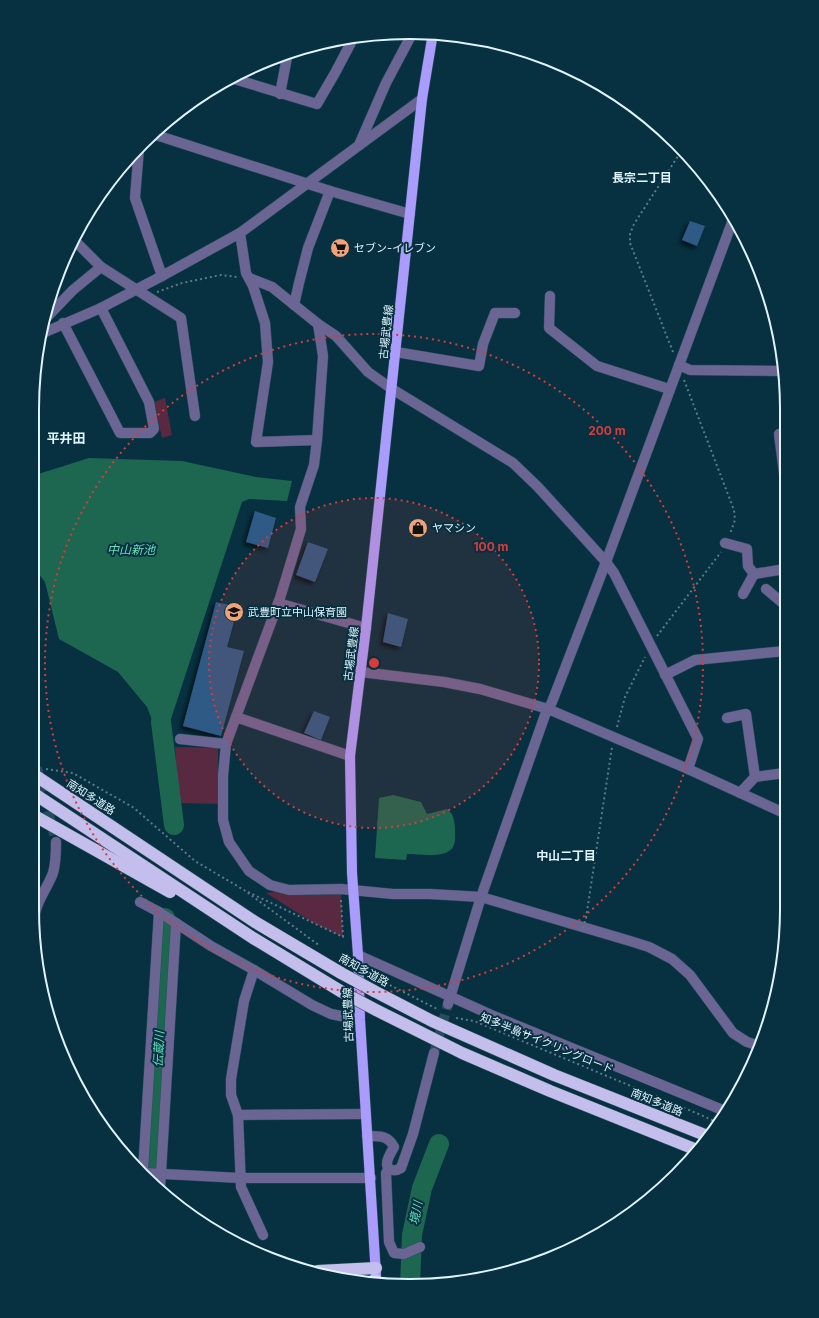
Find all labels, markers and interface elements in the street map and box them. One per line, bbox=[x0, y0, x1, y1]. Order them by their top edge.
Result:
district label: 長宗二丁目 bbox=[612, 170, 672, 185]
supermarket icon: セブン-イレブン bbox=[329, 237, 351, 259]
place label: セブン-イレブン bbox=[354, 241, 436, 255]
street label: 古場武豊線 bbox=[376, 304, 396, 360]
text: 200 m bbox=[588, 423, 626, 438]
district label: 平井田 bbox=[46, 430, 86, 446]
shop icon: ヤマシン bbox=[407, 517, 429, 539]
place label: ヤマシン bbox=[432, 521, 476, 535]
text: 100 m bbox=[473, 539, 509, 554]
water label: 中山新池 bbox=[107, 542, 156, 557]
school or university icon: 武豊町立中山保育園 bbox=[223, 601, 245, 623]
place label: 武豊町立中山保育園 bbox=[248, 605, 347, 619]
street label: 古場武豊線 bbox=[341, 626, 361, 682]
centre of rings bbox=[367, 656, 381, 670]
street label: 南知多道路 bbox=[64, 776, 118, 818]
district label: 中山二丁目 bbox=[536, 848, 596, 863]
street label: 南知多道路 bbox=[337, 951, 391, 989]
street label: 古場武豊線 bbox=[340, 987, 356, 1043]
street label: 知多半島サイクリングロード bbox=[478, 1010, 616, 1076]
water label: 伝蔵川 bbox=[150, 1029, 167, 1067]
street label: 南知多道路 bbox=[629, 1085, 685, 1119]
water label: 境川 bbox=[406, 1198, 426, 1226]

